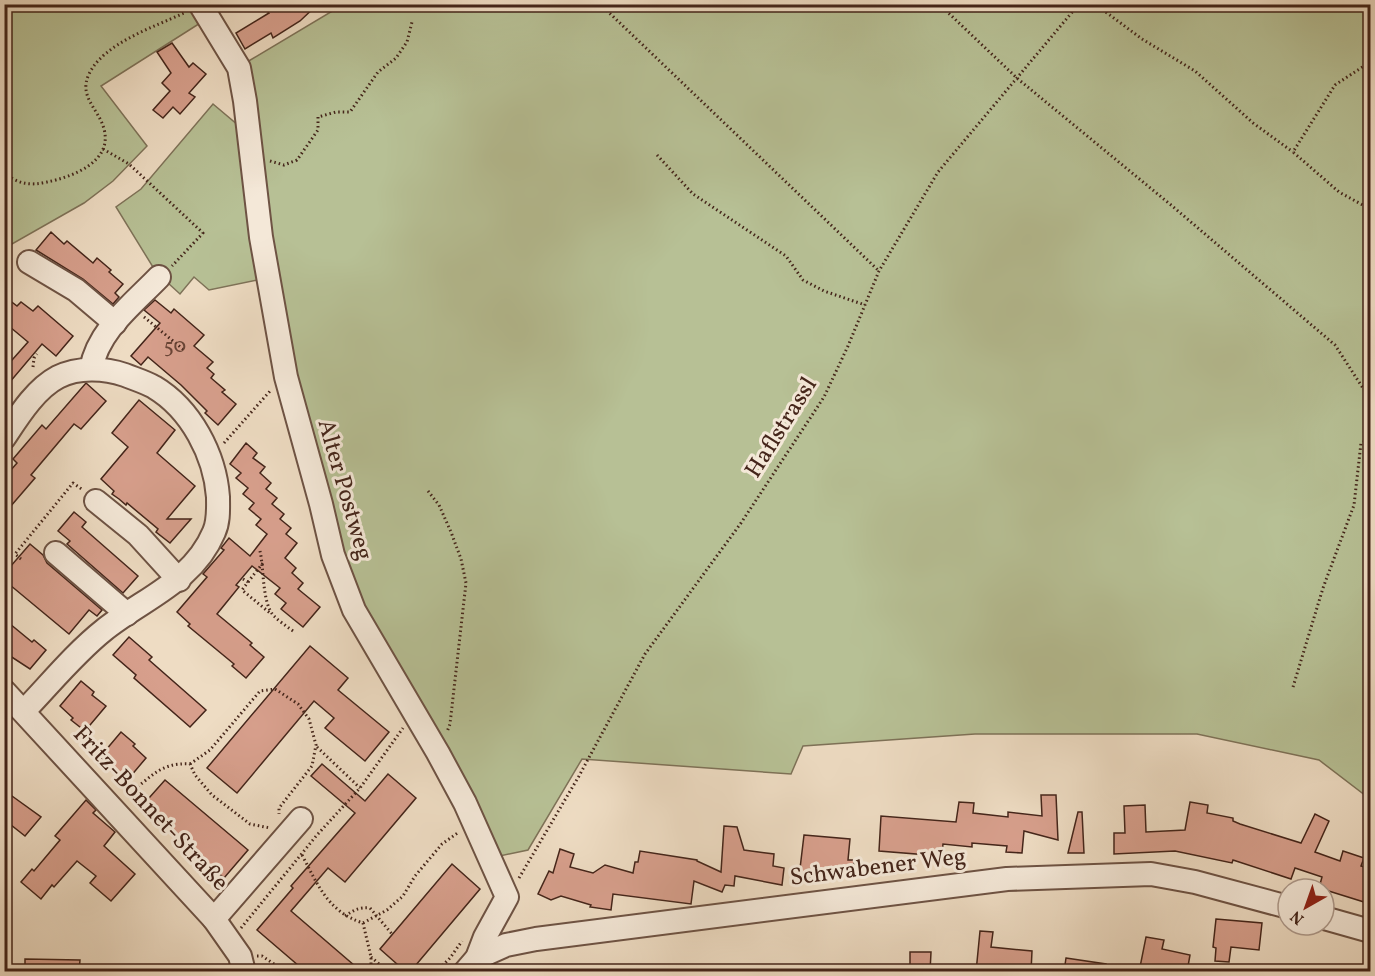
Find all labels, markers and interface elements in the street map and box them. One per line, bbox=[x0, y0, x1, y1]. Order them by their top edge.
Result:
house number: 50 bbox=[164, 332, 186, 361]
street label: Haflstrassl bbox=[738, 371, 826, 485]
street label: Alter Postweg bbox=[308, 415, 380, 565]
street label: Fritz-Bonnet-Straße bbox=[64, 719, 236, 899]
street label: Schwabener Weg bbox=[788, 840, 968, 896]
north arrow bbox=[1276, 877, 1336, 937]
text: N bbox=[1286, 905, 1309, 929]

